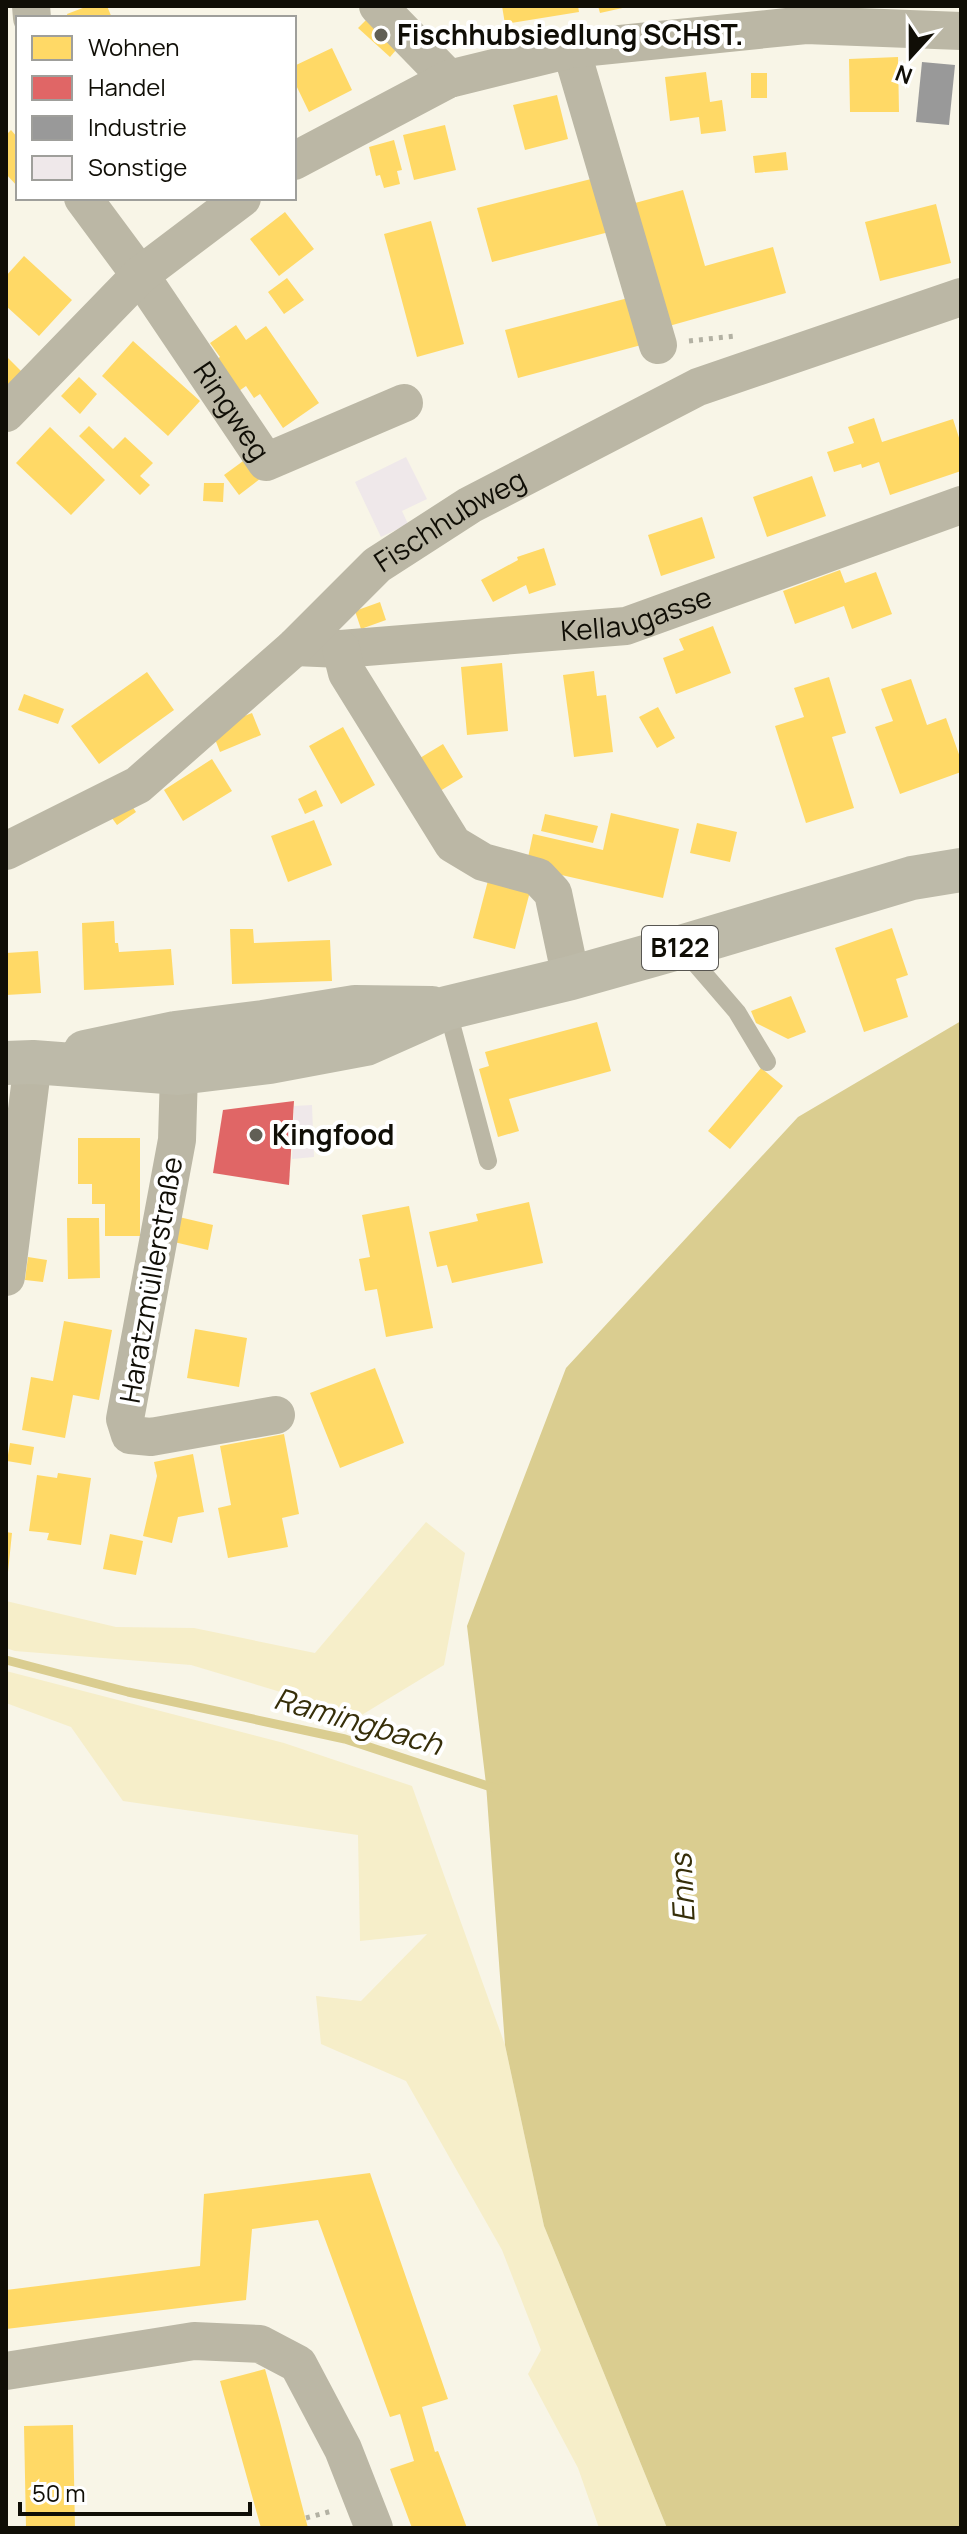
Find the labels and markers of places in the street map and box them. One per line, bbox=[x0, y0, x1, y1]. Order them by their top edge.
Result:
place label: Fischhubsiedlung SCHST. bbox=[397, 15, 744, 53]
marker: Fischhubsiedlung SCHST. bbox=[372, 26, 390, 44]
place label: Kingfood bbox=[272, 1115, 395, 1153]
marker: Kingfood bbox=[247, 1126, 265, 1144]

